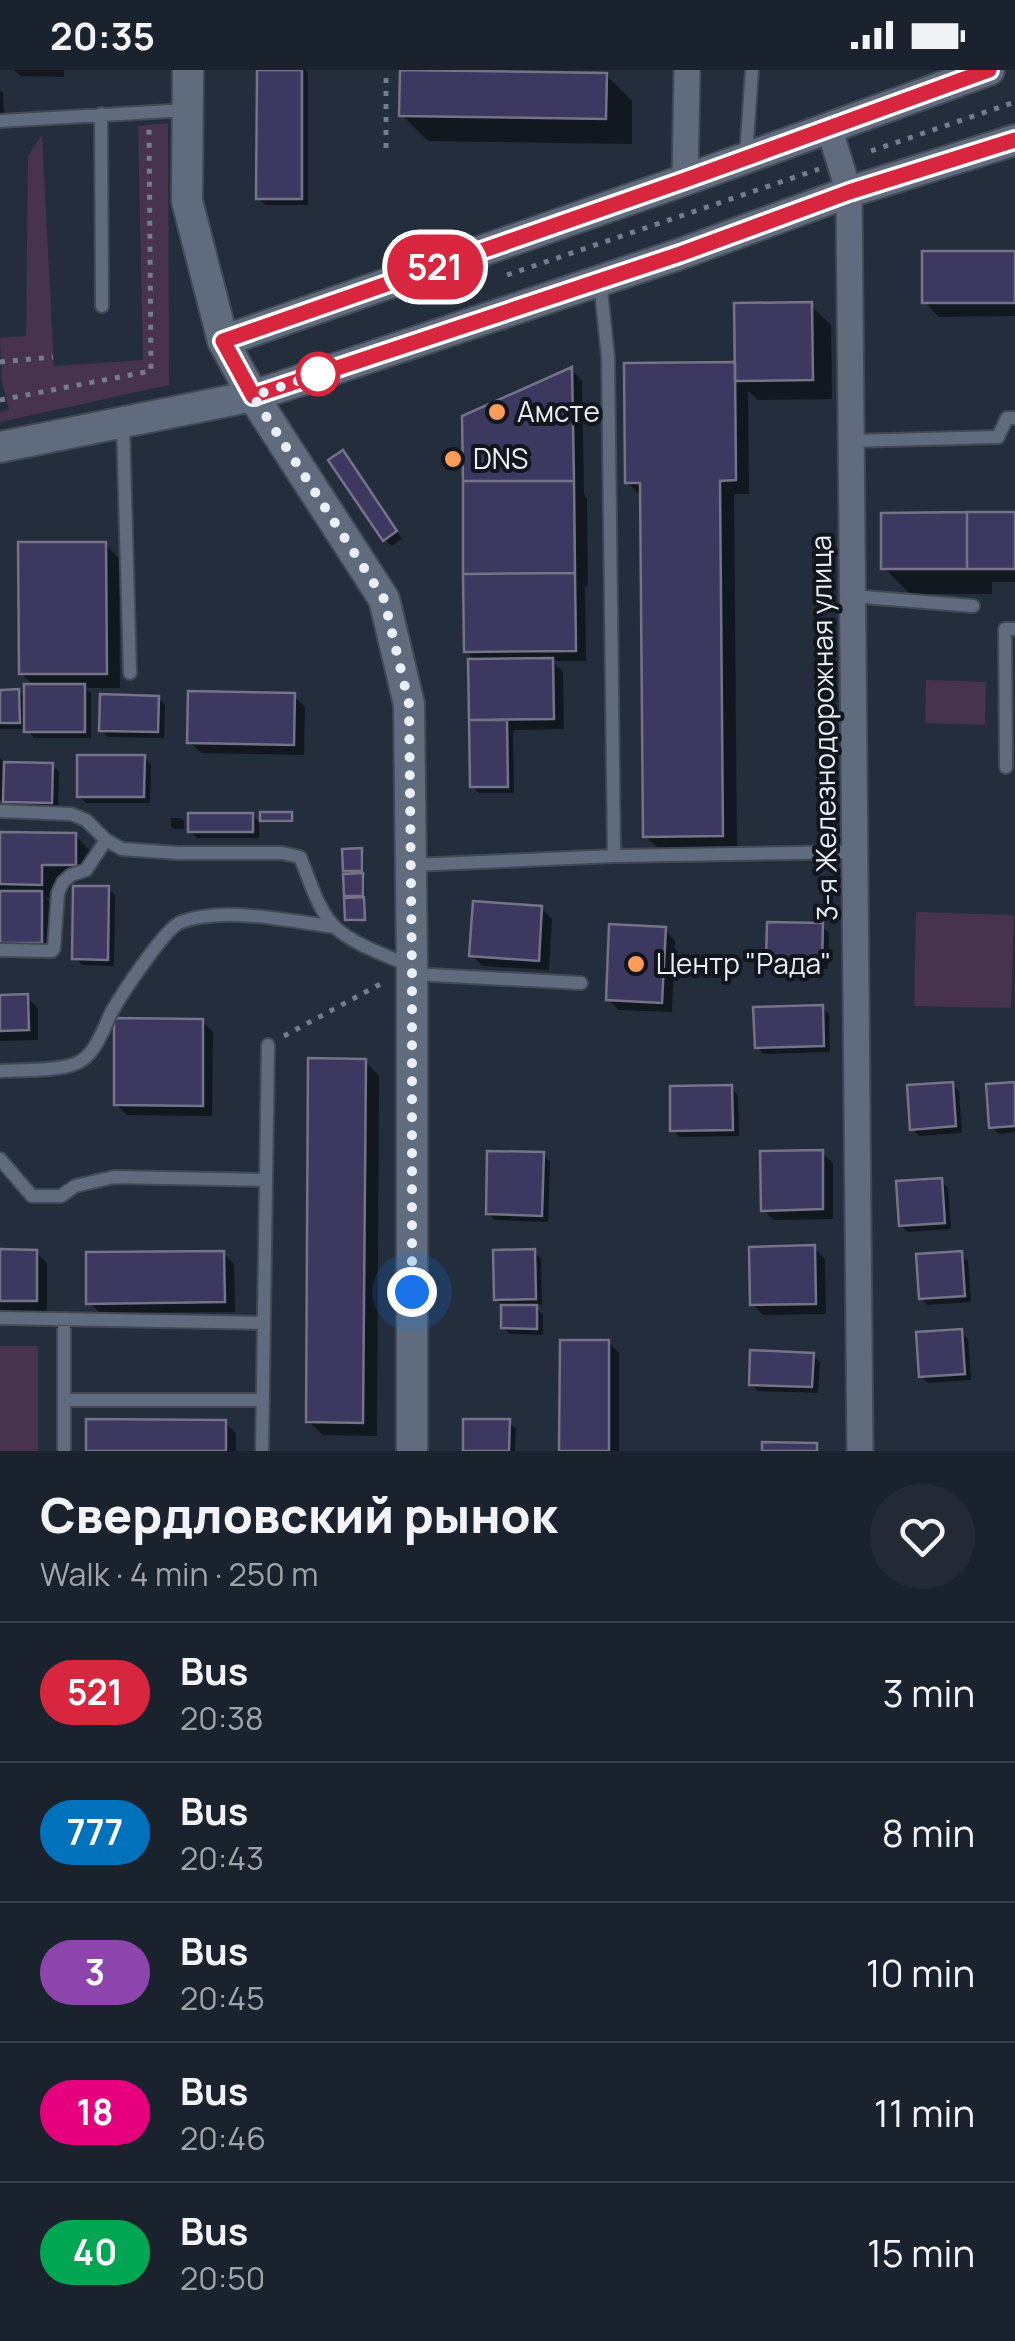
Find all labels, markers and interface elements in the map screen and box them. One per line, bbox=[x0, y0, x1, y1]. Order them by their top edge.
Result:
text: 20:35 bbox=[50, 9, 155, 61]
line badge: 521 bbox=[378, 234, 492, 300]
text: 521 bbox=[407, 243, 463, 291]
unlabelled marker bbox=[297, 353, 339, 395]
place label: Амсте bbox=[517, 392, 600, 430]
marker: Амсте bbox=[486, 401, 508, 423]
place label: DNS bbox=[473, 439, 528, 477]
marker: DNS bbox=[442, 448, 464, 470]
street label: 3-я Железнодорожная улица bbox=[801, 535, 845, 921]
place label: Центр "Рада" bbox=[656, 944, 832, 982]
marker: Центр "Рада" bbox=[625, 953, 647, 975]
your location bbox=[387, 1267, 437, 1317]
text: Свердловский рынок bbox=[40, 1482, 557, 1547]
button: heart bbox=[870, 1484, 975, 1589]
text: Walk · 4 min · 250 m bbox=[40, 1552, 318, 1596]
text: Bus bbox=[180, 1644, 248, 1696]
text: 3 min bbox=[883, 1666, 975, 1718]
text: 521 bbox=[67, 1668, 123, 1716]
text: 20:38 bbox=[180, 1696, 264, 1740]
text: Bus bbox=[180, 1784, 248, 1836]
text: 8 min bbox=[882, 1806, 975, 1858]
text: 777 bbox=[67, 1808, 123, 1856]
text: 20:43 bbox=[180, 1836, 264, 1880]
text: Bus bbox=[180, 1924, 248, 1976]
text: 10 min bbox=[866, 1946, 975, 1998]
text: 3 bbox=[85, 1948, 105, 1996]
text: 20:45 bbox=[180, 1976, 265, 2020]
text: Bus bbox=[180, 2064, 248, 2116]
text: 11 min bbox=[874, 2086, 975, 2138]
text: 18 bbox=[77, 2088, 113, 2136]
text: 20:46 bbox=[180, 2116, 266, 2160]
text: Bus bbox=[180, 2204, 248, 2256]
text: 15 min bbox=[867, 2226, 975, 2278]
text: 40 bbox=[73, 2228, 117, 2276]
text: 20:50 bbox=[180, 2256, 265, 2300]

